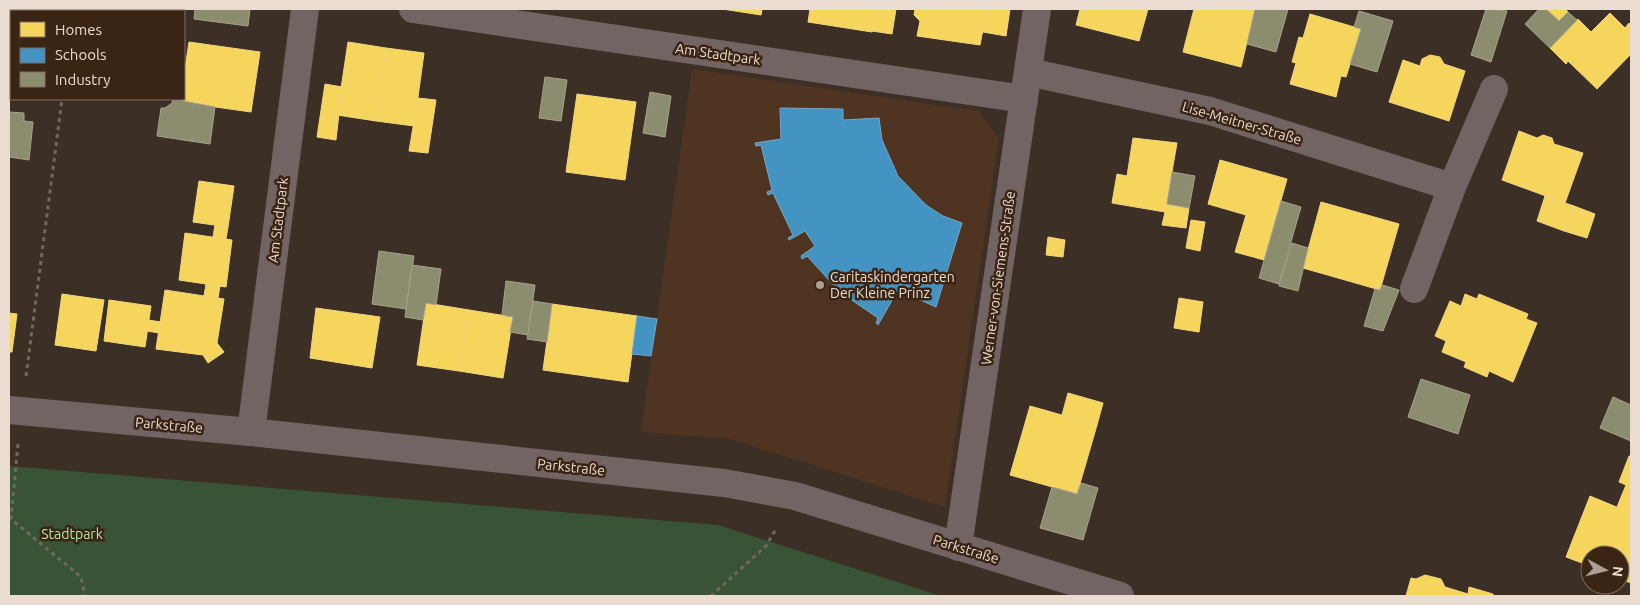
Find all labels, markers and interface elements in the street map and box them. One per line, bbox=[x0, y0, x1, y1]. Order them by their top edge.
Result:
legend bbox=[10, 10, 185, 100]
text: Homes bbox=[55, 21, 102, 38]
street label: Am Stadtpark bbox=[674, 40, 762, 68]
text: Schools bbox=[55, 46, 106, 63]
text: Industry bbox=[55, 71, 110, 88]
street label: Lise-Meitner-Straße bbox=[1180, 98, 1304, 148]
street label: Am Stadtpark bbox=[265, 176, 291, 264]
street label: Werner-von-Siemens-Straße bbox=[978, 190, 1018, 366]
place label: Caritaskindergarten Der Kleine Prinz bbox=[830, 269, 955, 301]
marker: Caritaskindergarten Der Kleine Prinz bbox=[814, 279, 826, 291]
street label: Parkstraße bbox=[134, 414, 204, 436]
street label: Parkstraße bbox=[536, 455, 606, 479]
park label: Stadtpark bbox=[41, 526, 103, 542]
street label: Parkstraße bbox=[931, 531, 1001, 567]
north arrow bbox=[1580, 545, 1630, 595]
text: N bbox=[1609, 565, 1626, 578]

